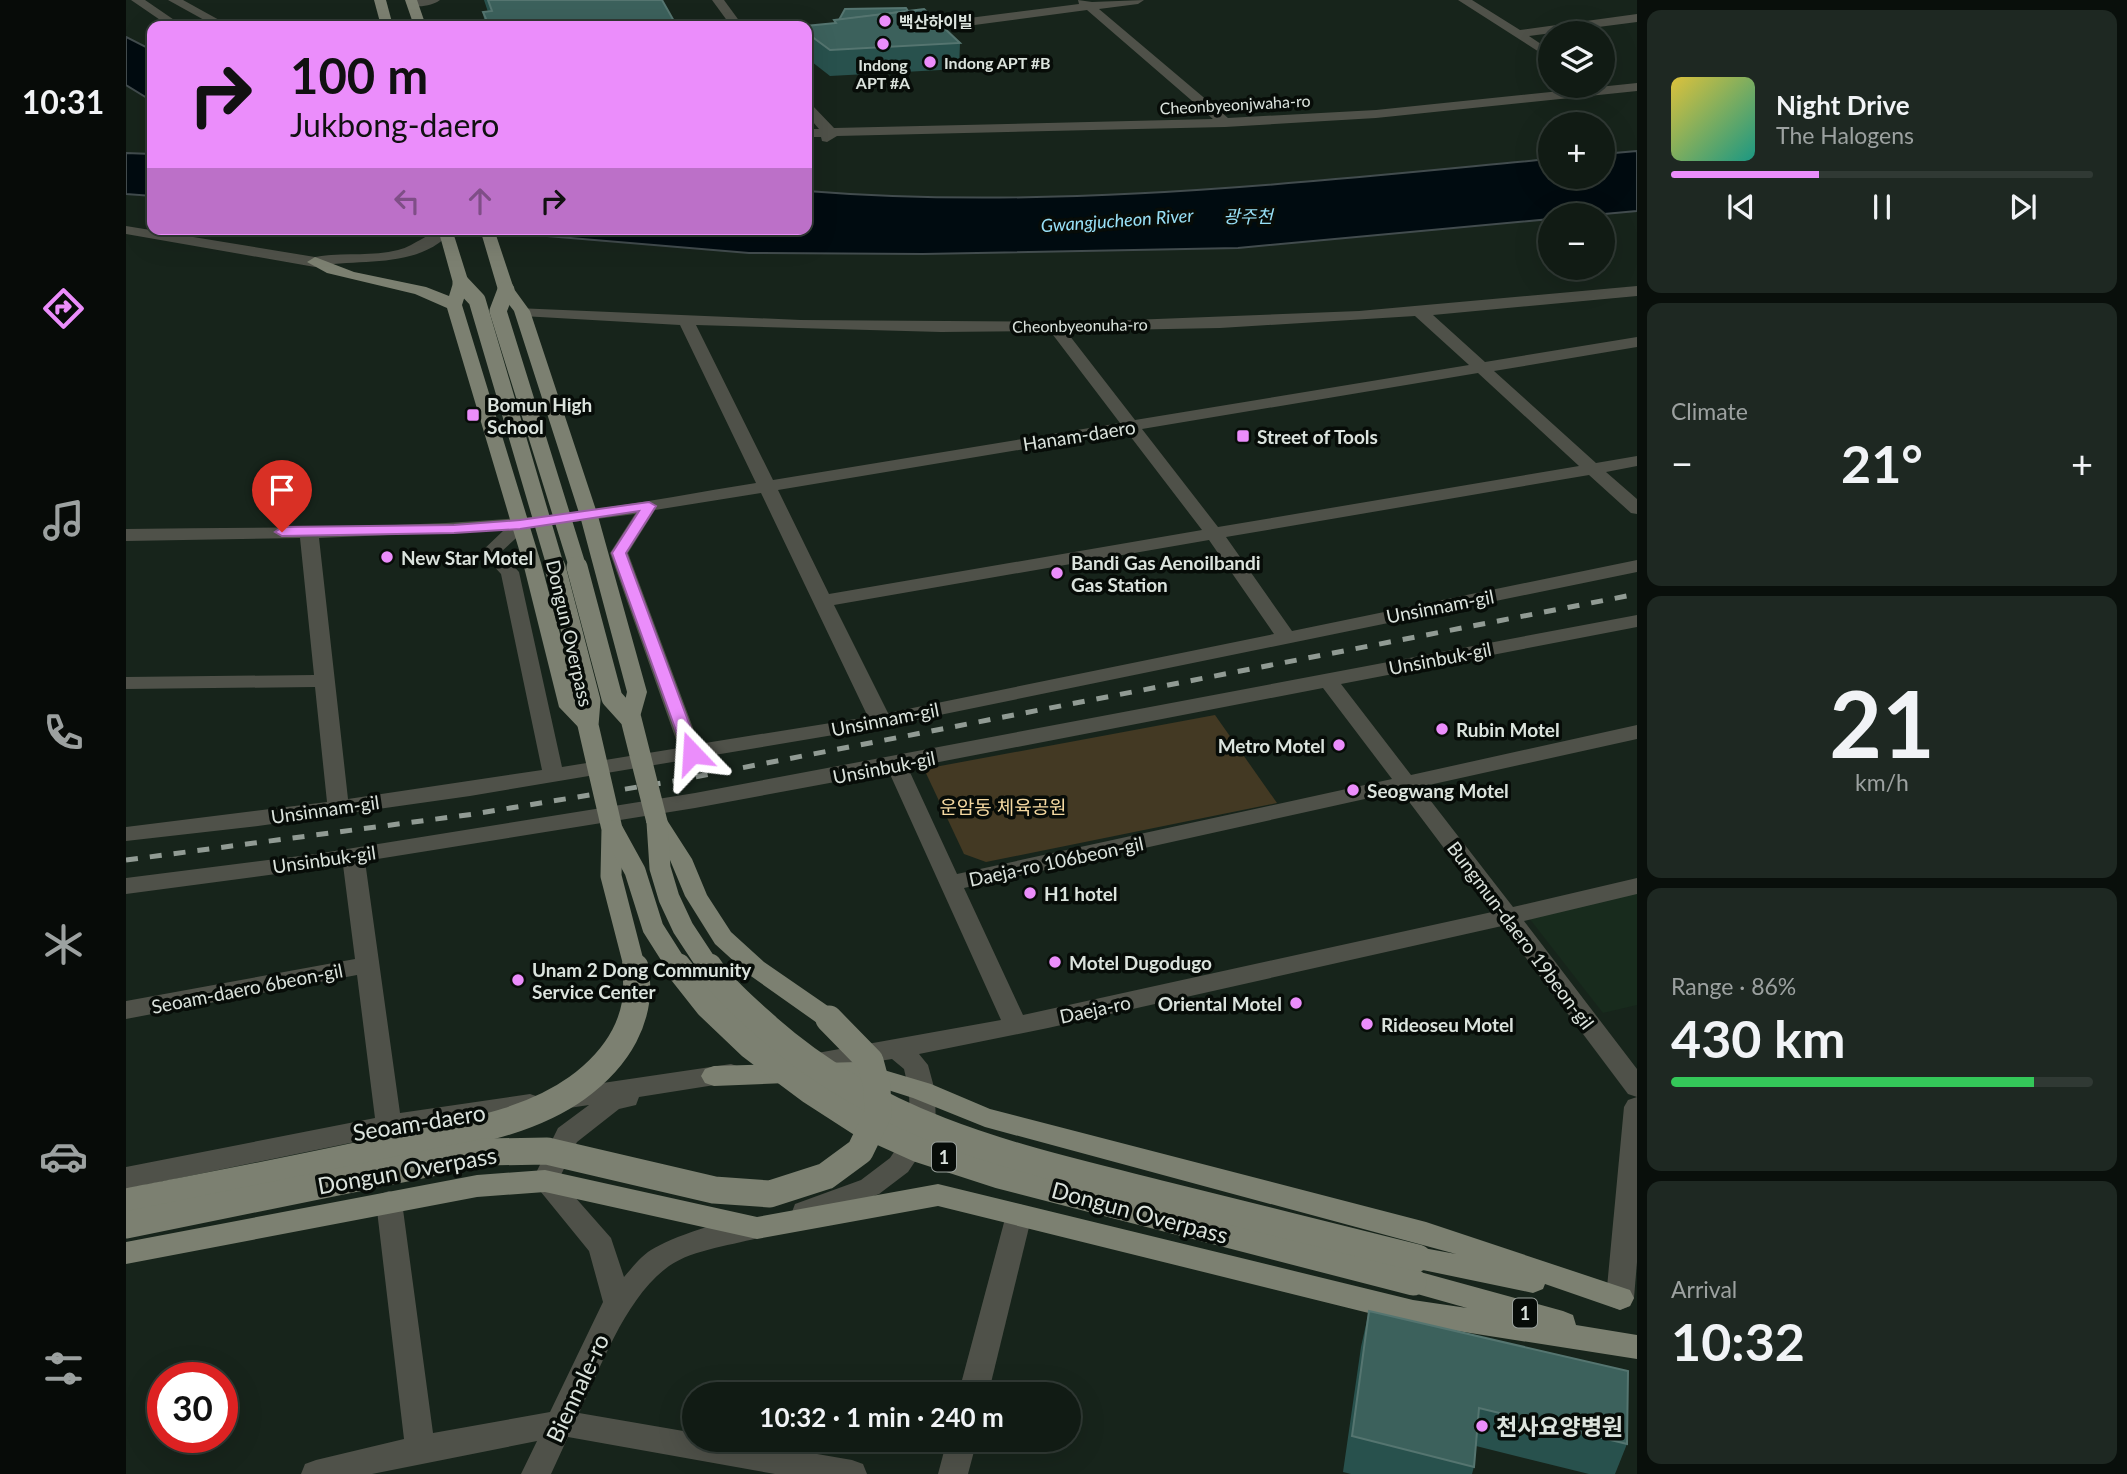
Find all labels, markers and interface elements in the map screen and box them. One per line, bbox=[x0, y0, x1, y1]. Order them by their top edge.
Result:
place label: 백산하이빌 bbox=[899, 12, 973, 31]
marker: 백산하이빌 bbox=[877, 13, 893, 29]
map controls bbox=[1538, 21, 1615, 280]
button: layers bbox=[1538, 21, 1615, 98]
marker: Indong APT #A bbox=[875, 36, 891, 52]
text: 100 m bbox=[290, 46, 428, 104]
icon: right bbox=[175, 49, 266, 140]
place label: Indong APT #B bbox=[944, 53, 1051, 72]
marker: Indong APT #B bbox=[922, 54, 938, 70]
place label: Indong APT #A bbox=[855, 55, 911, 92]
text: 10:31 bbox=[22, 82, 104, 121]
text: Night Drive bbox=[1776, 89, 1910, 121]
street label: Cheonbyeonjwaha-ro bbox=[1159, 91, 1311, 117]
text: Jukbong-daero bbox=[290, 105, 499, 144]
button: + bbox=[1538, 112, 1615, 189]
text: The Halogens bbox=[1776, 121, 1914, 149]
icon: left bbox=[388, 182, 426, 220]
icon: ahead bbox=[461, 182, 499, 220]
icon: right bbox=[534, 182, 572, 220]
icon: previous bbox=[1722, 188, 1760, 226]
icon: pause bbox=[1863, 188, 1901, 226]
icon: next bbox=[2004, 188, 2042, 226]
button: − bbox=[1538, 203, 1615, 280]
water label: Gwangjucheon River bbox=[1040, 204, 1195, 236]
water label: 광주천 bbox=[1223, 205, 1275, 227]
icon: directions bbox=[39, 284, 88, 333]
street label: Cheonbyeonuha-ro bbox=[1012, 314, 1148, 336]
place label: Bomun High School bbox=[487, 393, 592, 438]
text: Climate bbox=[1671, 397, 1748, 425]
marker: Bomun High School bbox=[465, 407, 481, 423]
street label: Hanam-daero bbox=[1021, 415, 1137, 455]
place label: Street of Tools bbox=[1257, 425, 1378, 448]
marker: Street of Tools bbox=[1235, 428, 1251, 444]
text: 21° bbox=[1841, 432, 1923, 494]
text: − bbox=[1671, 440, 1693, 486]
text: + bbox=[2071, 440, 2093, 486]
pin bbox=[252, 460, 312, 532]
icon: arrive bbox=[263, 471, 301, 509]
icon: music bbox=[39, 496, 88, 545]
place label: New Star Motel bbox=[401, 546, 533, 569]
marker: New Star Motel bbox=[379, 549, 395, 565]
place label: Bandi Gas Aenoilbandi Gas Station bbox=[1071, 551, 1261, 596]
street label: Dongun Overpass bbox=[542, 557, 598, 709]
marker: Bandi Gas Aenoilbandi Gas Station bbox=[1049, 565, 1065, 581]
street label: Unsinnam-gil bbox=[1384, 584, 1496, 628]
street label: Unsinbuk-gil bbox=[1387, 637, 1493, 679]
text: 21 bbox=[1829, 668, 1935, 777]
street label: Unsinnam-gil bbox=[829, 697, 941, 741]
icon: phone bbox=[39, 708, 88, 757]
position arrow bbox=[655, 716, 729, 790]
place label: Rubin Motel bbox=[1456, 718, 1560, 741]
marker: Rubin Motel bbox=[1434, 721, 1450, 737]
place label: Metro Motel bbox=[1218, 734, 1325, 757]
marker: Metro Motel bbox=[1331, 737, 1347, 753]
street label: Unsinbuk-gil bbox=[831, 746, 937, 788]
text: km/h bbox=[1855, 768, 1909, 796]
place label: Seogwang Motel bbox=[1367, 779, 1509, 802]
marker: Seogwang Motel bbox=[1345, 782, 1361, 798]
street label: Unsinnam-gil bbox=[269, 790, 381, 828]
park label: 운암동 체육공원 bbox=[939, 795, 1067, 818]
street label: Daeja-ro 106beon-gil bbox=[967, 831, 1145, 891]
street label: Bungmun-daero 19beon-gil bbox=[1443, 836, 1599, 1034]
street label: Unsinbuk-gil bbox=[271, 840, 377, 878]
place label: H1 hotel bbox=[1044, 882, 1118, 905]
marker: H1 hotel bbox=[1022, 885, 1038, 901]
icon: climate bbox=[39, 920, 88, 969]
place label: Motel Dugodugo bbox=[1069, 951, 1212, 974]
marker: Motel Dugodugo bbox=[1047, 954, 1063, 970]
street label: Seoam-daero 6beon-gil bbox=[149, 958, 345, 1018]
place label: Unam 2 Dong Community Service Center bbox=[532, 958, 752, 1003]
marker: Unam 2 Dong Community Service Center bbox=[510, 972, 526, 988]
text: Range · 86% bbox=[1671, 972, 1796, 1000]
street label: Daeja-ro bbox=[1057, 990, 1133, 1028]
place label: Oriental Motel bbox=[1158, 992, 1282, 1015]
marker: Oriental Motel bbox=[1288, 995, 1304, 1011]
text: 430 km bbox=[1671, 1007, 1845, 1069]
place label: Rideoseu Motel bbox=[1381, 1013, 1514, 1036]
marker: Rideoseu Motel bbox=[1359, 1016, 1375, 1032]
street label: Seoam-daero bbox=[351, 1098, 487, 1146]
icon: car bbox=[39, 1132, 88, 1181]
street label: Dongun Overpass bbox=[315, 1140, 499, 1200]
road number: 1 bbox=[932, 1142, 956, 1172]
street label: Dongun Overpass bbox=[1049, 1175, 1231, 1249]
text: Arrival bbox=[1671, 1275, 1737, 1303]
road number: 1 bbox=[1513, 1298, 1537, 1328]
text: 10:32 bbox=[1671, 1310, 1805, 1372]
street label: Biennale-ro bbox=[540, 1329, 614, 1447]
icon: filters bbox=[39, 1344, 88, 1393]
speed limit sign: 30 bbox=[147, 1362, 238, 1453]
text: 10:32 · 1 min · 240 m bbox=[759, 1401, 1004, 1433]
place label: 천사요양병원 bbox=[1496, 1412, 1623, 1440]
marker: 천사요양병원 bbox=[1474, 1418, 1490, 1434]

